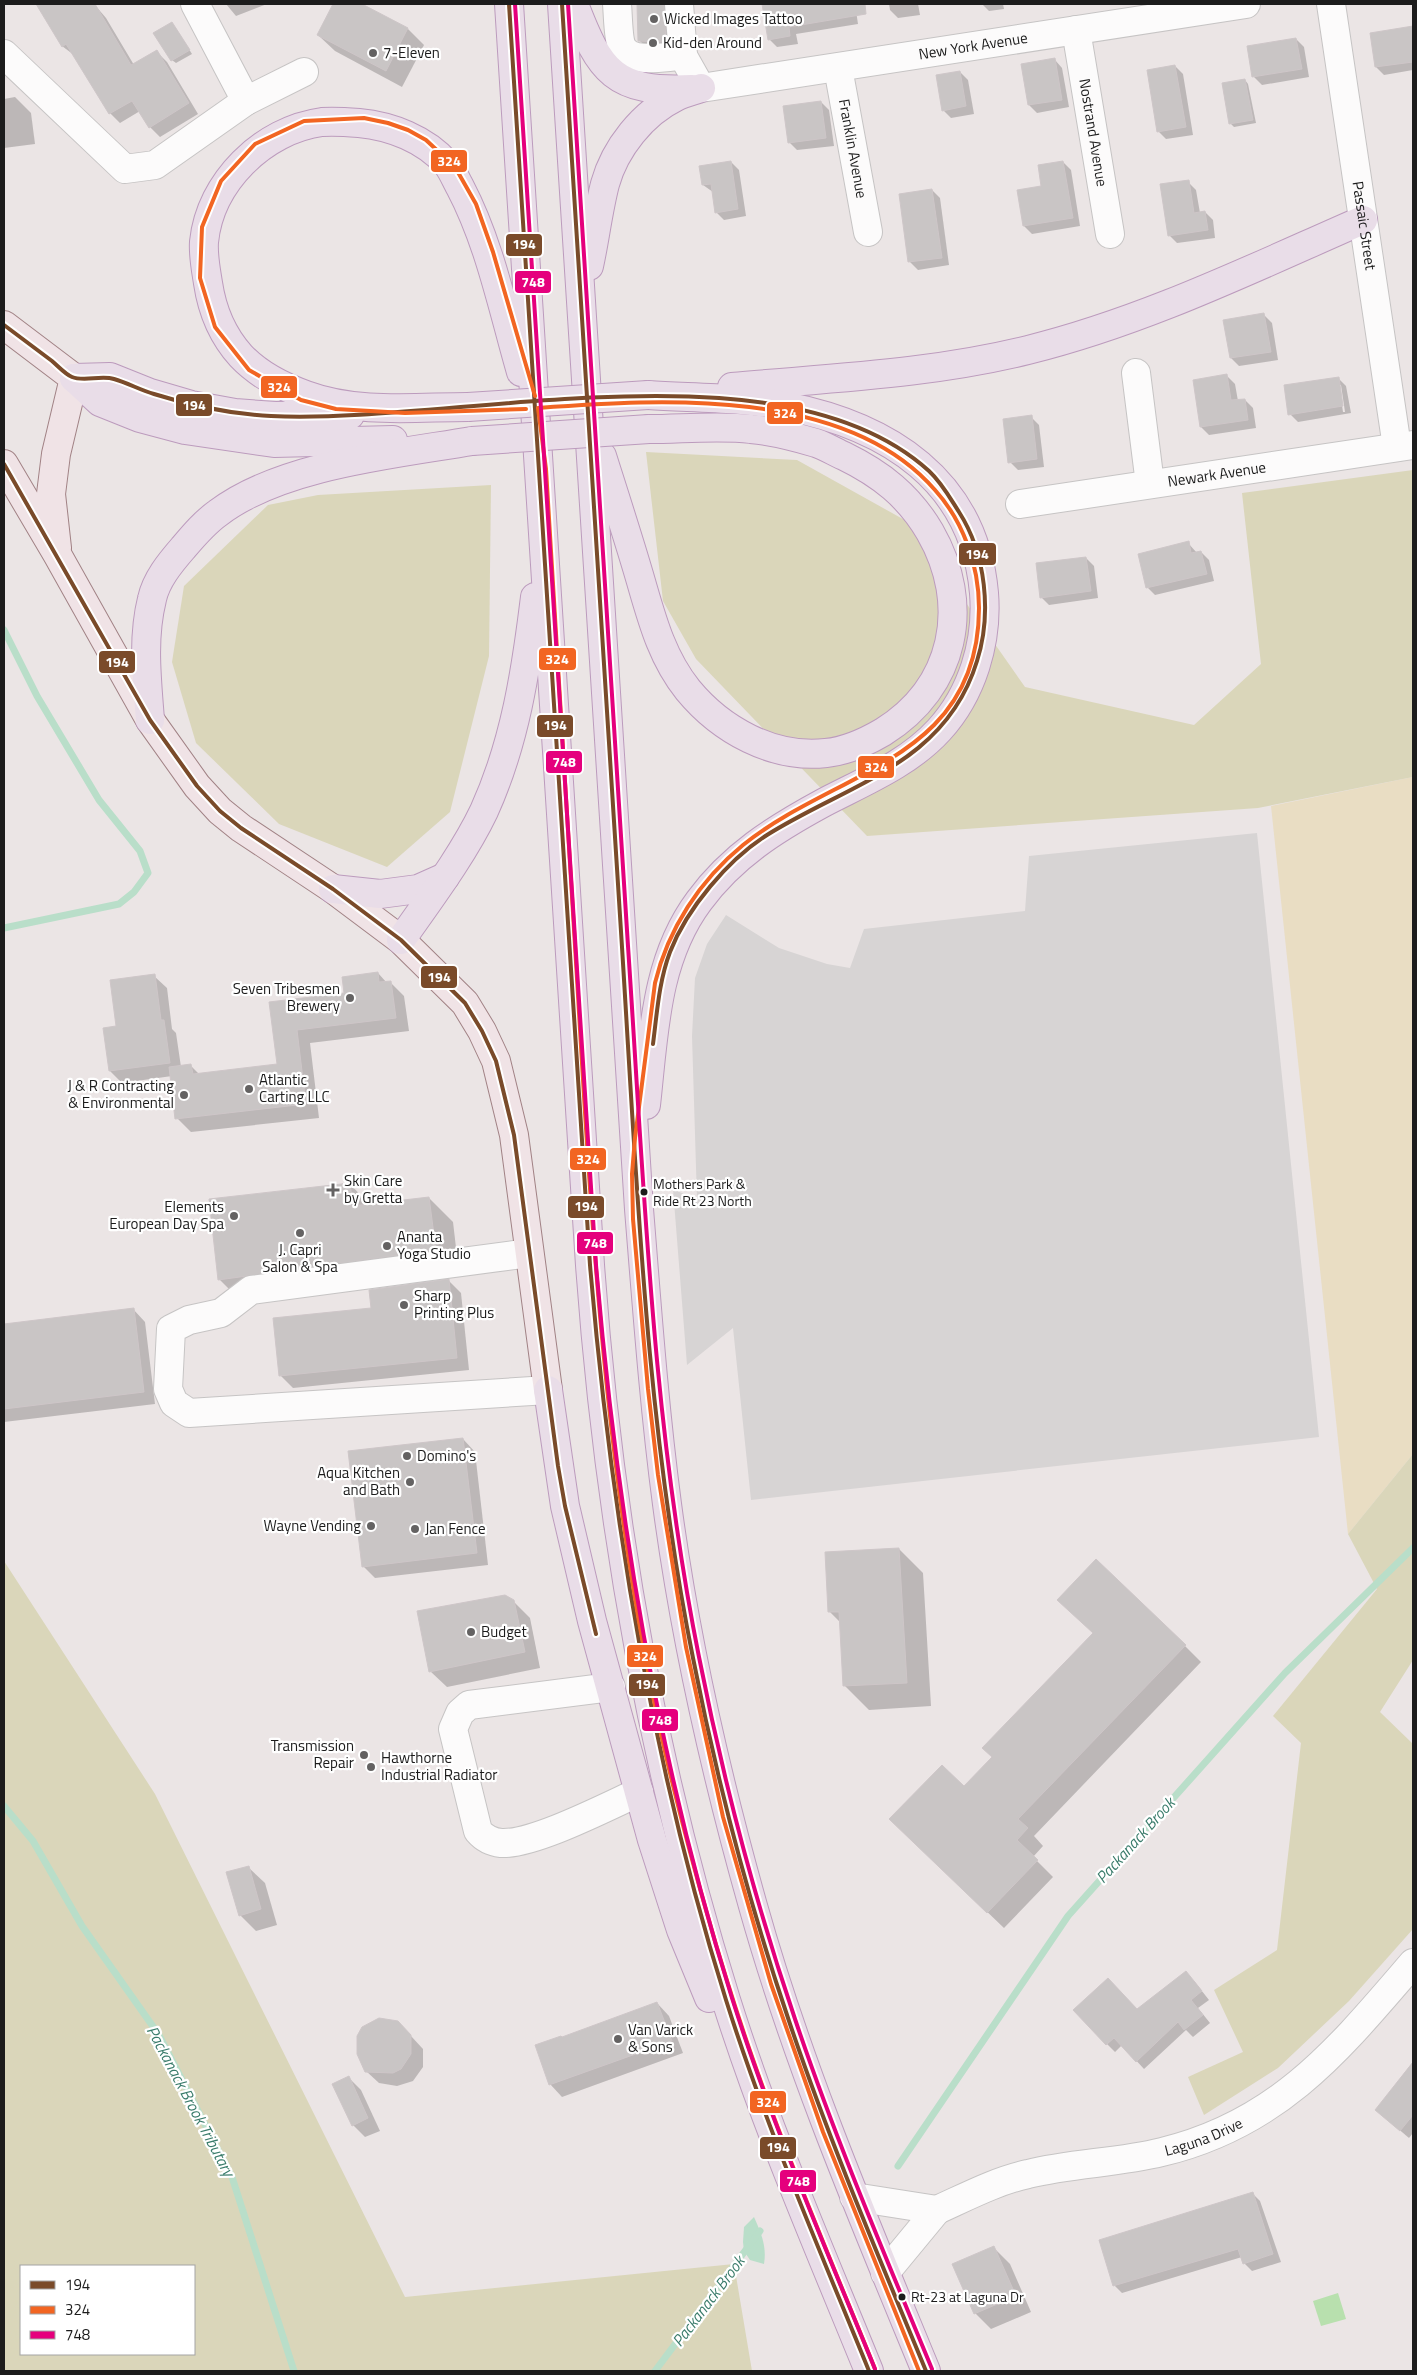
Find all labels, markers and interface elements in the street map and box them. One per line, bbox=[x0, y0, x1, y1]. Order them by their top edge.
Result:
place label: Wicked Images Tattoo bbox=[664, 7, 803, 30]
marker: Wicked Images Tattoo bbox=[648, 13, 660, 25]
street label: New York Avenue bbox=[917, 26, 1029, 65]
place label: Kid-den Around bbox=[663, 31, 762, 54]
marker: Kid-den Around bbox=[647, 37, 659, 49]
place label: 7-Eleven bbox=[383, 41, 440, 64]
marker: 7-Eleven bbox=[367, 47, 379, 59]
street label: Nostrand Avenue bbox=[1073, 77, 1114, 188]
street label: Franklin Avenue bbox=[833, 97, 874, 200]
line badge: 324 bbox=[430, 149, 468, 173]
text: 324 bbox=[437, 150, 461, 171]
street label: Passaic Street bbox=[1347, 179, 1383, 272]
line badge: 194 bbox=[505, 233, 543, 257]
text: 194 bbox=[512, 233, 536, 254]
line badge: 748 bbox=[514, 270, 552, 294]
text: 748 bbox=[521, 271, 545, 292]
line badge: 324 bbox=[260, 375, 298, 399]
text: 324 bbox=[267, 376, 291, 397]
line badge: 194 bbox=[175, 393, 213, 417]
text: 194 bbox=[182, 394, 206, 415]
line badge: 324 bbox=[766, 401, 804, 425]
text: 324 bbox=[773, 402, 797, 423]
street label: Newark Avenue bbox=[1166, 455, 1267, 493]
line badge: 194 bbox=[958, 542, 997, 566]
text: 194 bbox=[965, 543, 989, 564]
line badge: 324 bbox=[538, 647, 577, 671]
text: 324 bbox=[545, 648, 569, 669]
line badge: 194 bbox=[98, 650, 136, 674]
text: 194 bbox=[105, 651, 129, 672]
line badge: 194 bbox=[536, 714, 574, 738]
text: 194 bbox=[543, 714, 567, 735]
line badge: 748 bbox=[545, 750, 583, 774]
text: 748 bbox=[552, 751, 576, 772]
line badge: 324 bbox=[857, 755, 895, 779]
text: 324 bbox=[864, 756, 888, 777]
line badge: 194 bbox=[420, 965, 458, 989]
text: 194 bbox=[427, 966, 451, 987]
place label: Seven Tribesmen Brewery bbox=[233, 977, 340, 1017]
marker: Seven Tribesmen Brewery bbox=[344, 992, 356, 1004]
place label: Atlantic Carting LLC bbox=[259, 1068, 330, 1108]
place label: J & R Contracting & Environmental bbox=[67, 1074, 174, 1114]
marker: Atlantic Carting LLC bbox=[243, 1083, 255, 1095]
marker: J & R Contracting & Environmental bbox=[178, 1089, 190, 1101]
line badge: 324 bbox=[569, 1147, 607, 1171]
text: 324 bbox=[576, 1148, 600, 1169]
place label: Skin Care by Gretta bbox=[344, 1169, 403, 1209]
place label: Mothers Park & Ride Rt 23 North bbox=[653, 1173, 752, 1211]
marker: Skin Care by Gretta bbox=[326, 1183, 340, 1197]
marker: Mothers Park & Ride Rt 23 North bbox=[639, 1187, 649, 1197]
place label: Elements European Day Spa bbox=[109, 1195, 224, 1235]
line badge: 194 bbox=[567, 1195, 605, 1219]
text: 194 bbox=[574, 1195, 598, 1216]
marker: Elements European Day Spa bbox=[228, 1210, 240, 1222]
place label: Ananta Yoga Studio bbox=[397, 1225, 471, 1265]
marker: J. Capri Salon & Spa bbox=[294, 1227, 306, 1239]
line badge: 748 bbox=[576, 1231, 614, 1255]
text: 748 bbox=[583, 1232, 607, 1253]
place label: J. Capri Salon & Spa bbox=[262, 1238, 338, 1278]
marker: Ananta Yoga Studio bbox=[381, 1240, 393, 1252]
place label: Sharp Printing Plus bbox=[414, 1284, 494, 1324]
marker: Sharp Printing Plus bbox=[398, 1299, 410, 1311]
place label: Domino's bbox=[417, 1444, 476, 1467]
marker: Domino's bbox=[401, 1450, 413, 1462]
place label: Aqua Kitchen and Bath bbox=[317, 1461, 400, 1501]
marker: Aqua Kitchen and Bath bbox=[404, 1476, 416, 1488]
place label: Wayne Vending bbox=[263, 1514, 361, 1537]
place label: Jan Fence bbox=[425, 1517, 485, 1540]
marker: Wayne Vending bbox=[365, 1520, 377, 1532]
marker: Jan Fence bbox=[409, 1523, 421, 1535]
place label: Budget bbox=[481, 1620, 527, 1643]
marker: Budget bbox=[465, 1626, 477, 1638]
line badge: 324 bbox=[626, 1644, 664, 1668]
text: 324 bbox=[633, 1645, 657, 1666]
line badge: 194 bbox=[628, 1673, 666, 1697]
text: 194 bbox=[635, 1673, 659, 1694]
line badge: 748 bbox=[641, 1708, 679, 1732]
text: 748 bbox=[648, 1709, 672, 1730]
place label: Transmission Repair bbox=[271, 1734, 354, 1774]
place label: Hawthorne Industrial Radiator bbox=[381, 1746, 498, 1786]
marker: Transmission Repair bbox=[358, 1749, 370, 1761]
marker: Hawthorne Industrial Radiator bbox=[365, 1761, 377, 1773]
water label: Packanack Brook bbox=[1090, 1790, 1181, 1888]
place label: Van Varick & Sons bbox=[628, 2018, 693, 2058]
water label: Packanack Brook Tributary bbox=[141, 2021, 242, 2182]
marker: Van Varick & Sons bbox=[612, 2033, 624, 2045]
line badge: 324 bbox=[749, 2090, 787, 2114]
text: 324 bbox=[756, 2091, 780, 2112]
street label: Laguna Drive bbox=[1162, 2111, 1247, 2162]
line badge: 194 bbox=[759, 2136, 797, 2160]
text: 194 bbox=[766, 2136, 790, 2157]
line badge: 748 bbox=[779, 2169, 817, 2193]
text: 748 bbox=[786, 2170, 810, 2191]
water label: Packanack Brook bbox=[666, 2249, 751, 2351]
legend bbox=[20, 2265, 195, 2355]
text: 194 bbox=[65, 2273, 90, 2296]
place label: Rt-23 at Laguna Dr bbox=[911, 2286, 1024, 2307]
marker: Rt-23 at Laguna Dr bbox=[897, 2292, 907, 2302]
text: 324 bbox=[65, 2298, 90, 2321]
text: 748 bbox=[65, 2323, 90, 2346]

